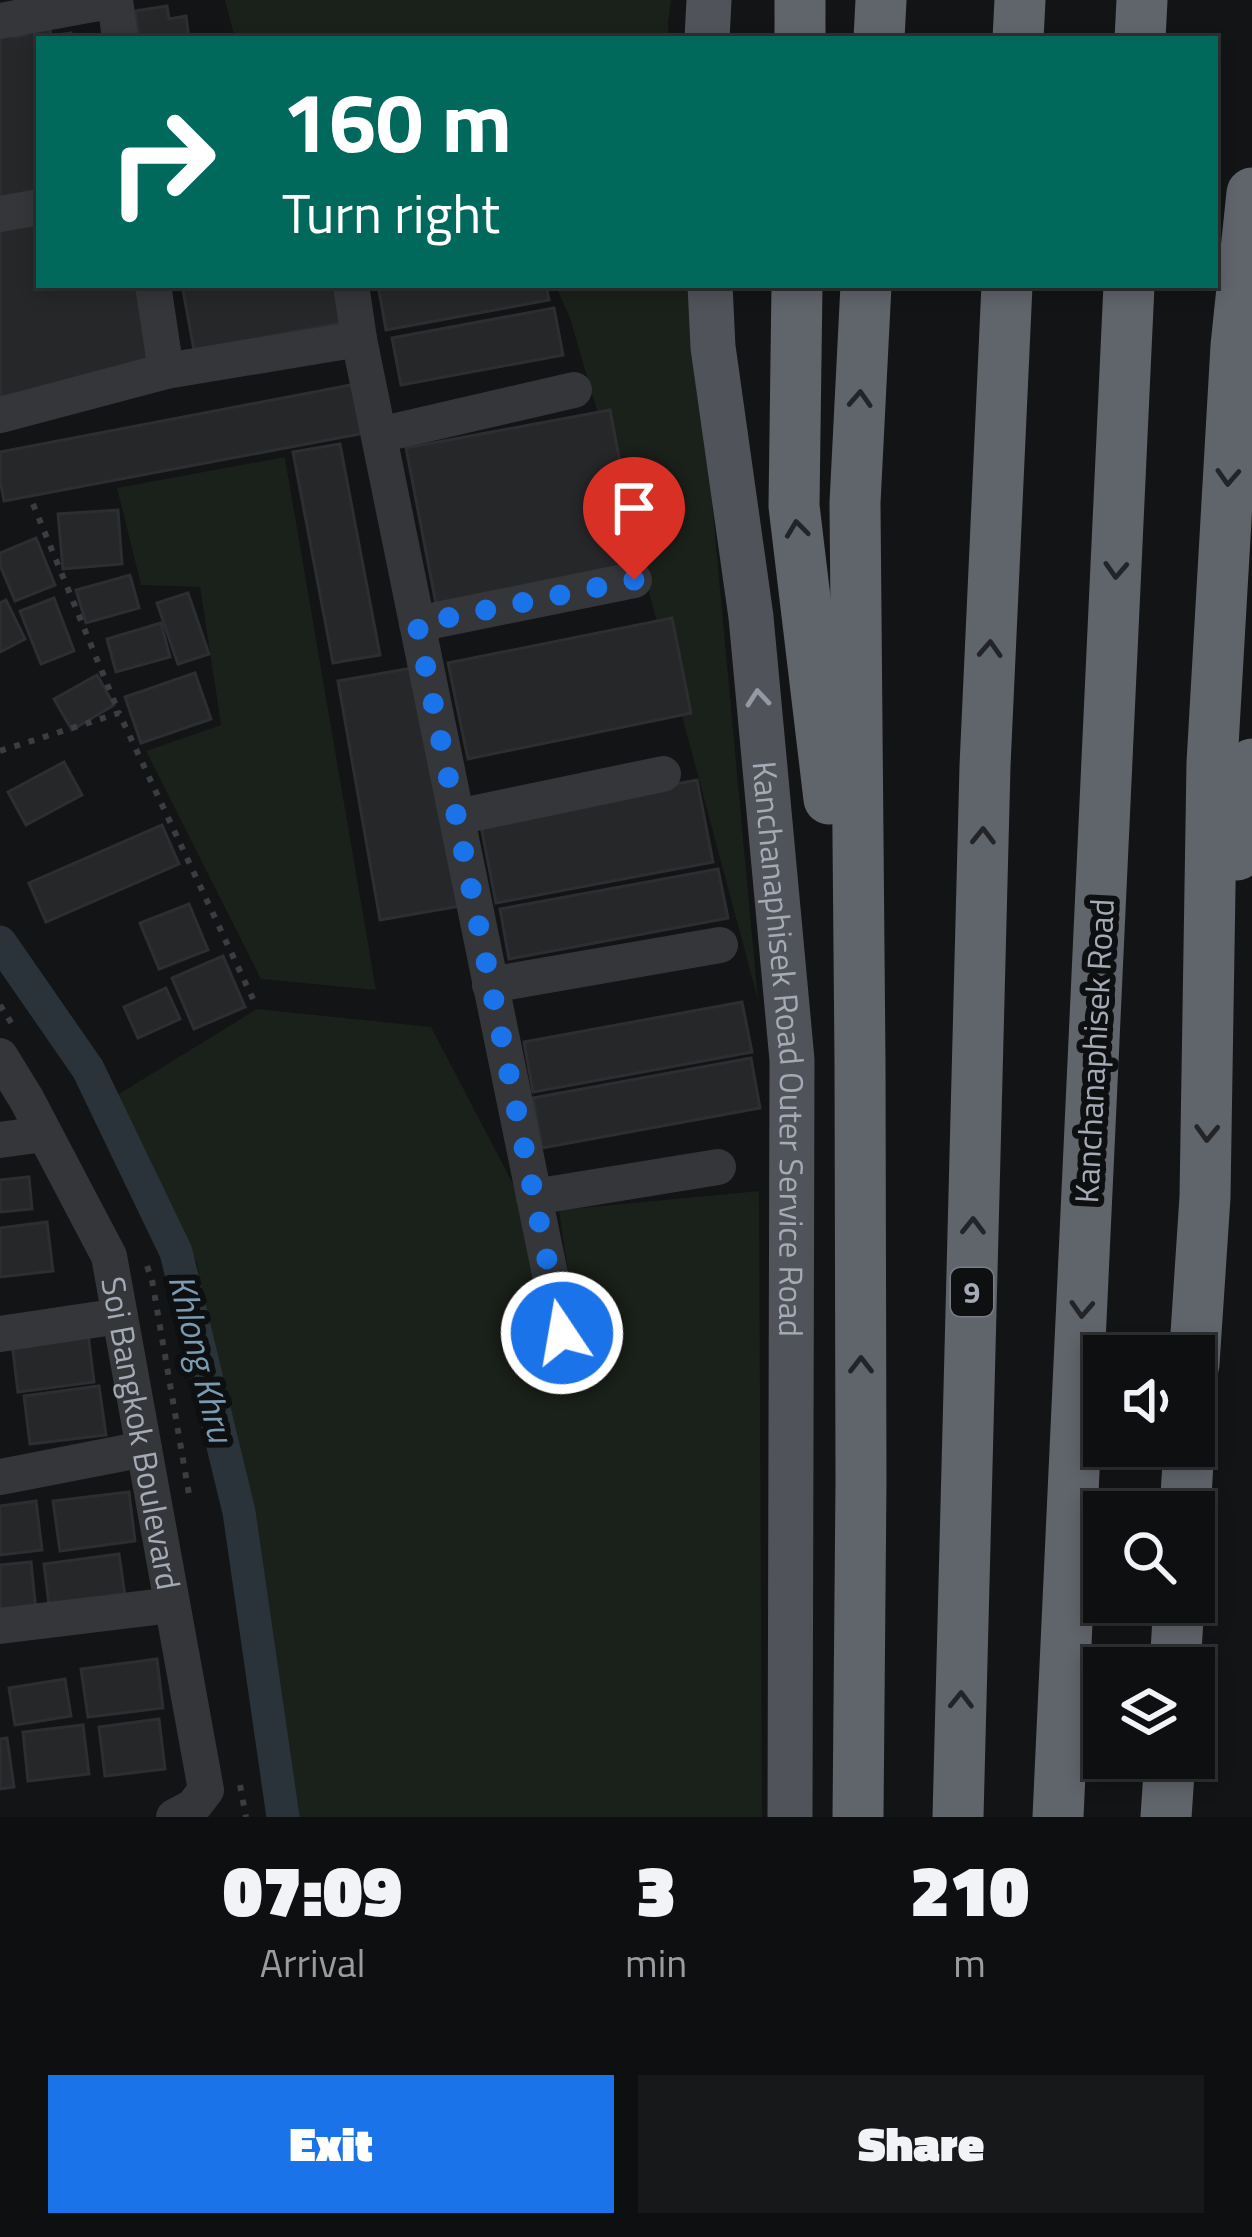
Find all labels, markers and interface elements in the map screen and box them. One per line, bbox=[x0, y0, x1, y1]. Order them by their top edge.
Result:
text: 160 m bbox=[282, 57, 512, 185]
icon: right bbox=[84, 84, 240, 240]
text: Turn right bbox=[282, 172, 500, 254]
one-way arrow bbox=[847, 389, 873, 408]
pin bbox=[583, 457, 685, 580]
one-way arrow bbox=[1215, 468, 1241, 487]
icon: arrive bbox=[601, 475, 667, 541]
one-way arrow bbox=[784, 519, 810, 539]
one-way arrow bbox=[1103, 561, 1129, 580]
one-way arrow bbox=[977, 639, 1003, 658]
one-way arrow bbox=[746, 688, 771, 707]
street label: Kanchanaphisek Road Outer Service Road bbox=[739, 759, 817, 1337]
one-way arrow bbox=[970, 826, 996, 845]
street label: Kanchanaphisek Road bbox=[1061, 898, 1127, 1204]
one-way arrow bbox=[1194, 1124, 1220, 1143]
one-way arrow bbox=[960, 1216, 986, 1235]
water label: Khlong Khru bbox=[155, 1268, 250, 1450]
road number: 9 bbox=[951, 1268, 993, 1316]
position arrow bbox=[499, 1270, 625, 1396]
street label: Soi Bangkok Boulevard bbox=[88, 1273, 194, 1594]
one-way arrow bbox=[1069, 1300, 1095, 1318]
map controls bbox=[1083, 1335, 1215, 1779]
button: sound bbox=[1083, 1335, 1215, 1467]
one-way arrow bbox=[848, 1355, 874, 1373]
button: search bbox=[1083, 1491, 1215, 1623]
button: layers bbox=[1083, 1647, 1215, 1779]
one-way arrow bbox=[948, 1690, 974, 1709]
text: 07:09 bbox=[223, 1834, 402, 1944]
text: 3 bbox=[636, 1834, 676, 1944]
text: 210 bbox=[910, 1834, 1029, 1944]
text: Arrival bbox=[260, 1933, 365, 1992]
text: min bbox=[625, 1933, 687, 1992]
text: m bbox=[953, 1933, 986, 1992]
button: Exit bbox=[48, 2075, 614, 2213]
button: Share bbox=[638, 2075, 1204, 2213]

